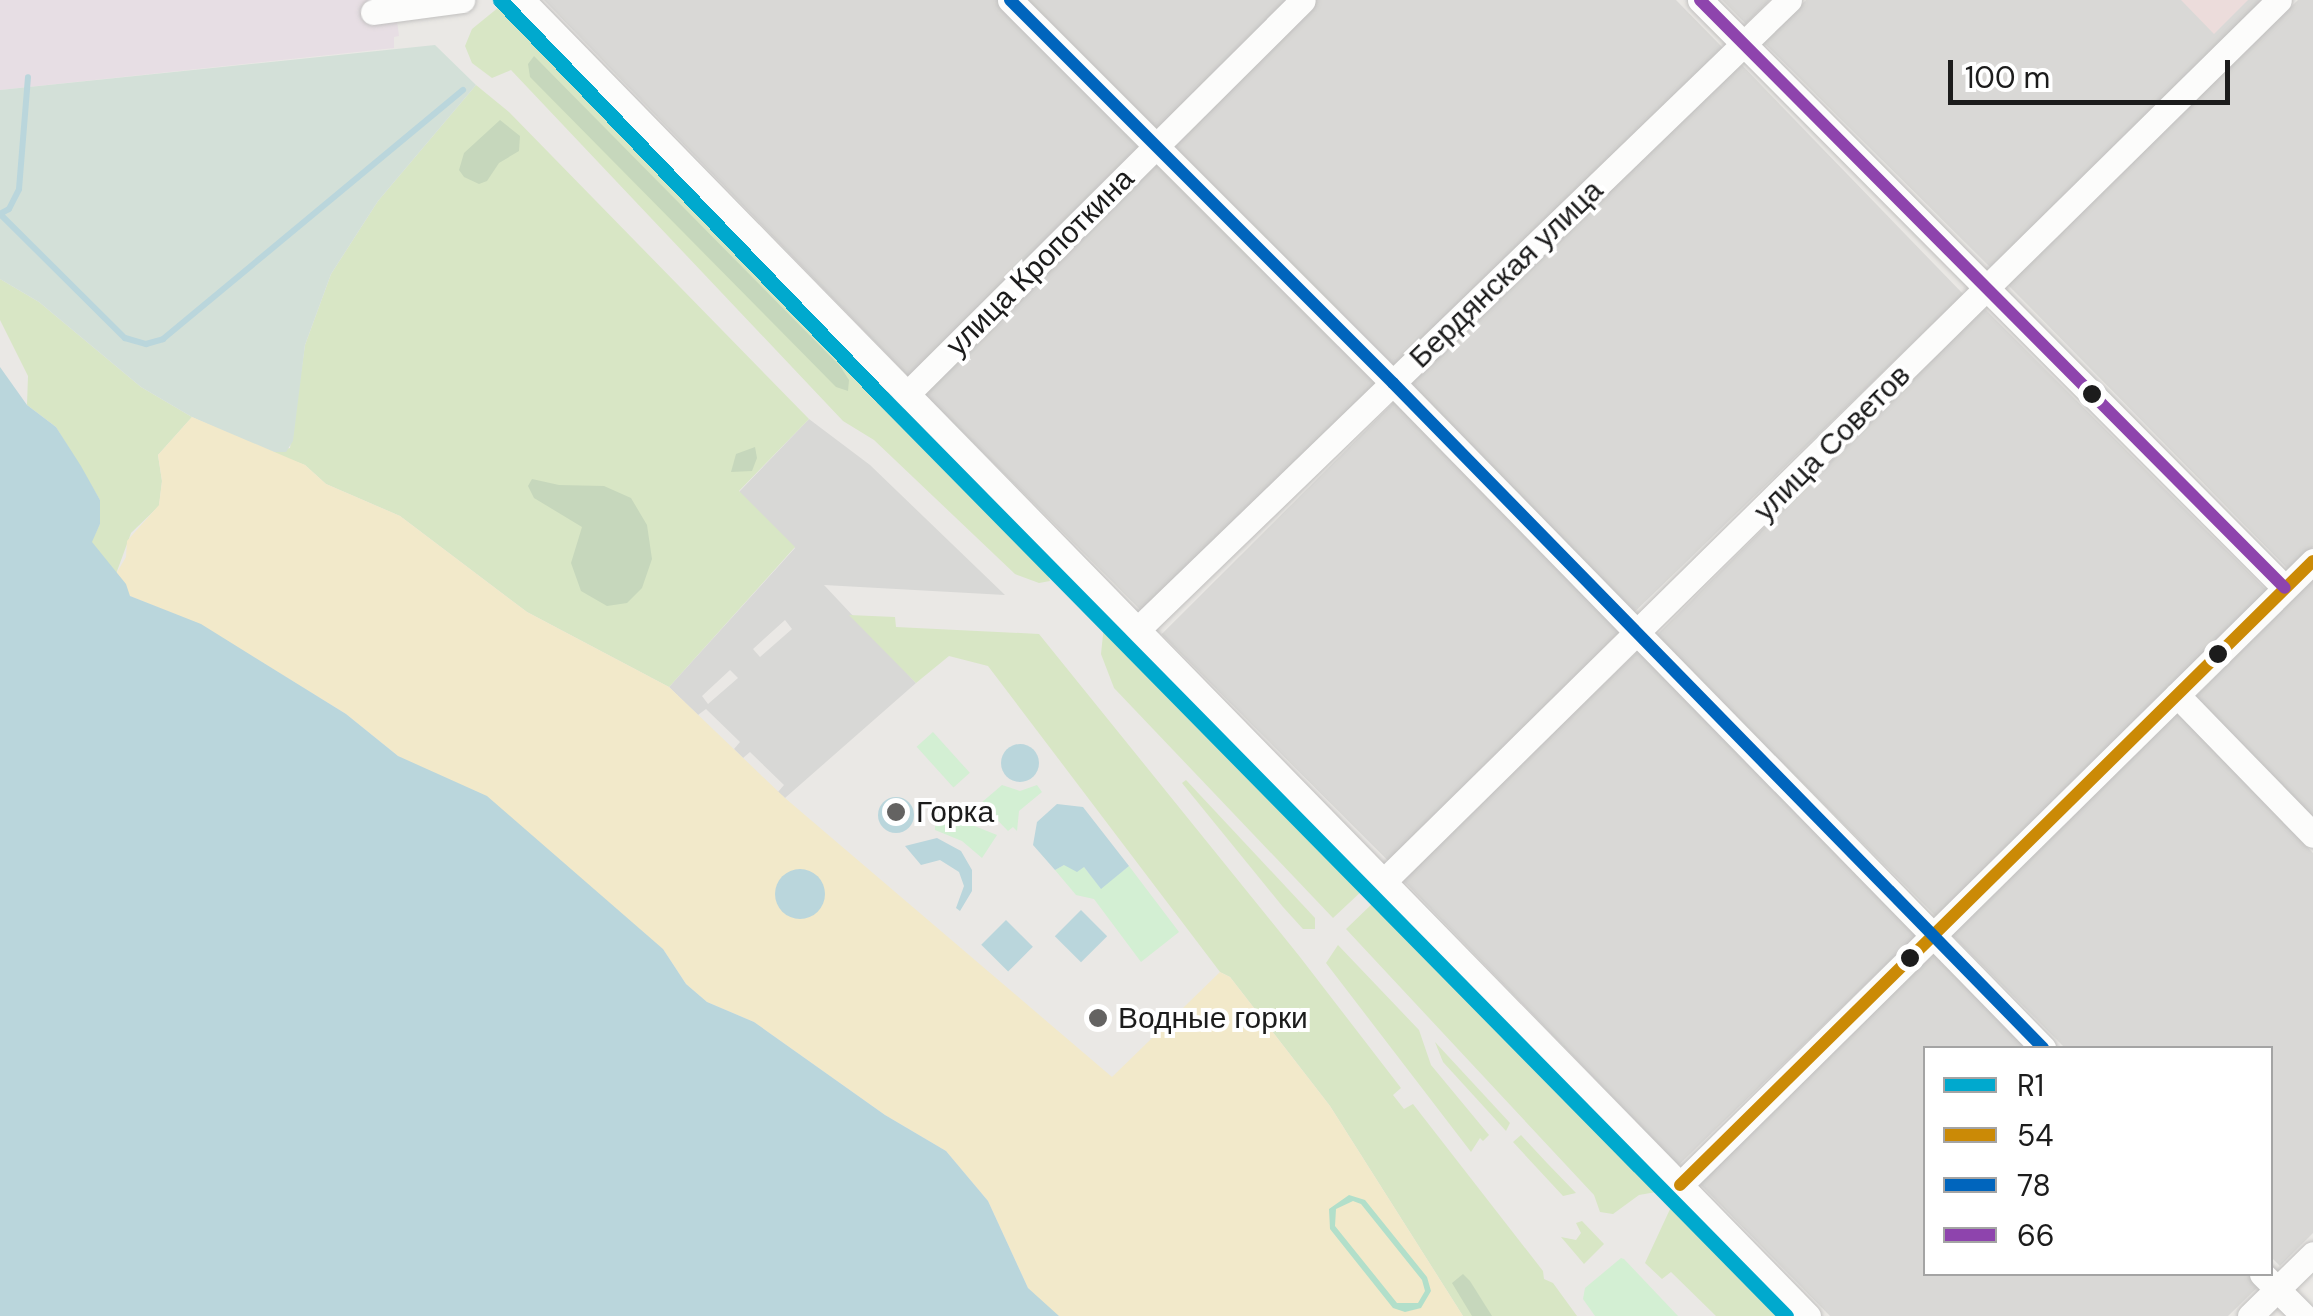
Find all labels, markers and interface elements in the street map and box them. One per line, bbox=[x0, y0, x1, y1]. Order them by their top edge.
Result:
scale bar bbox=[1953, 40, 2236, 102]
text: 100 m bbox=[1965, 58, 2050, 97]
street label: улица Кропоткина bbox=[939, 161, 1141, 363]
street label: Бердянская улица bbox=[1402, 173, 1610, 375]
street label: улица Советов bbox=[1746, 357, 1918, 529]
unlabelled marker bbox=[2082, 384, 2102, 404]
unlabelled marker bbox=[2208, 644, 2228, 664]
place label: Горка bbox=[916, 794, 994, 830]
marker: Горка bbox=[885, 801, 907, 823]
unlabelled marker bbox=[1900, 948, 1920, 968]
place label: Водные горки bbox=[1118, 1000, 1308, 1036]
marker: Водные горки bbox=[1087, 1007, 1109, 1029]
legend bbox=[1923, 1046, 2273, 1276]
text: R1 bbox=[2017, 1066, 2044, 1105]
text: 54 bbox=[2017, 1116, 2054, 1155]
text: 78 bbox=[2017, 1166, 2051, 1205]
text: 66 bbox=[2017, 1216, 2055, 1255]

